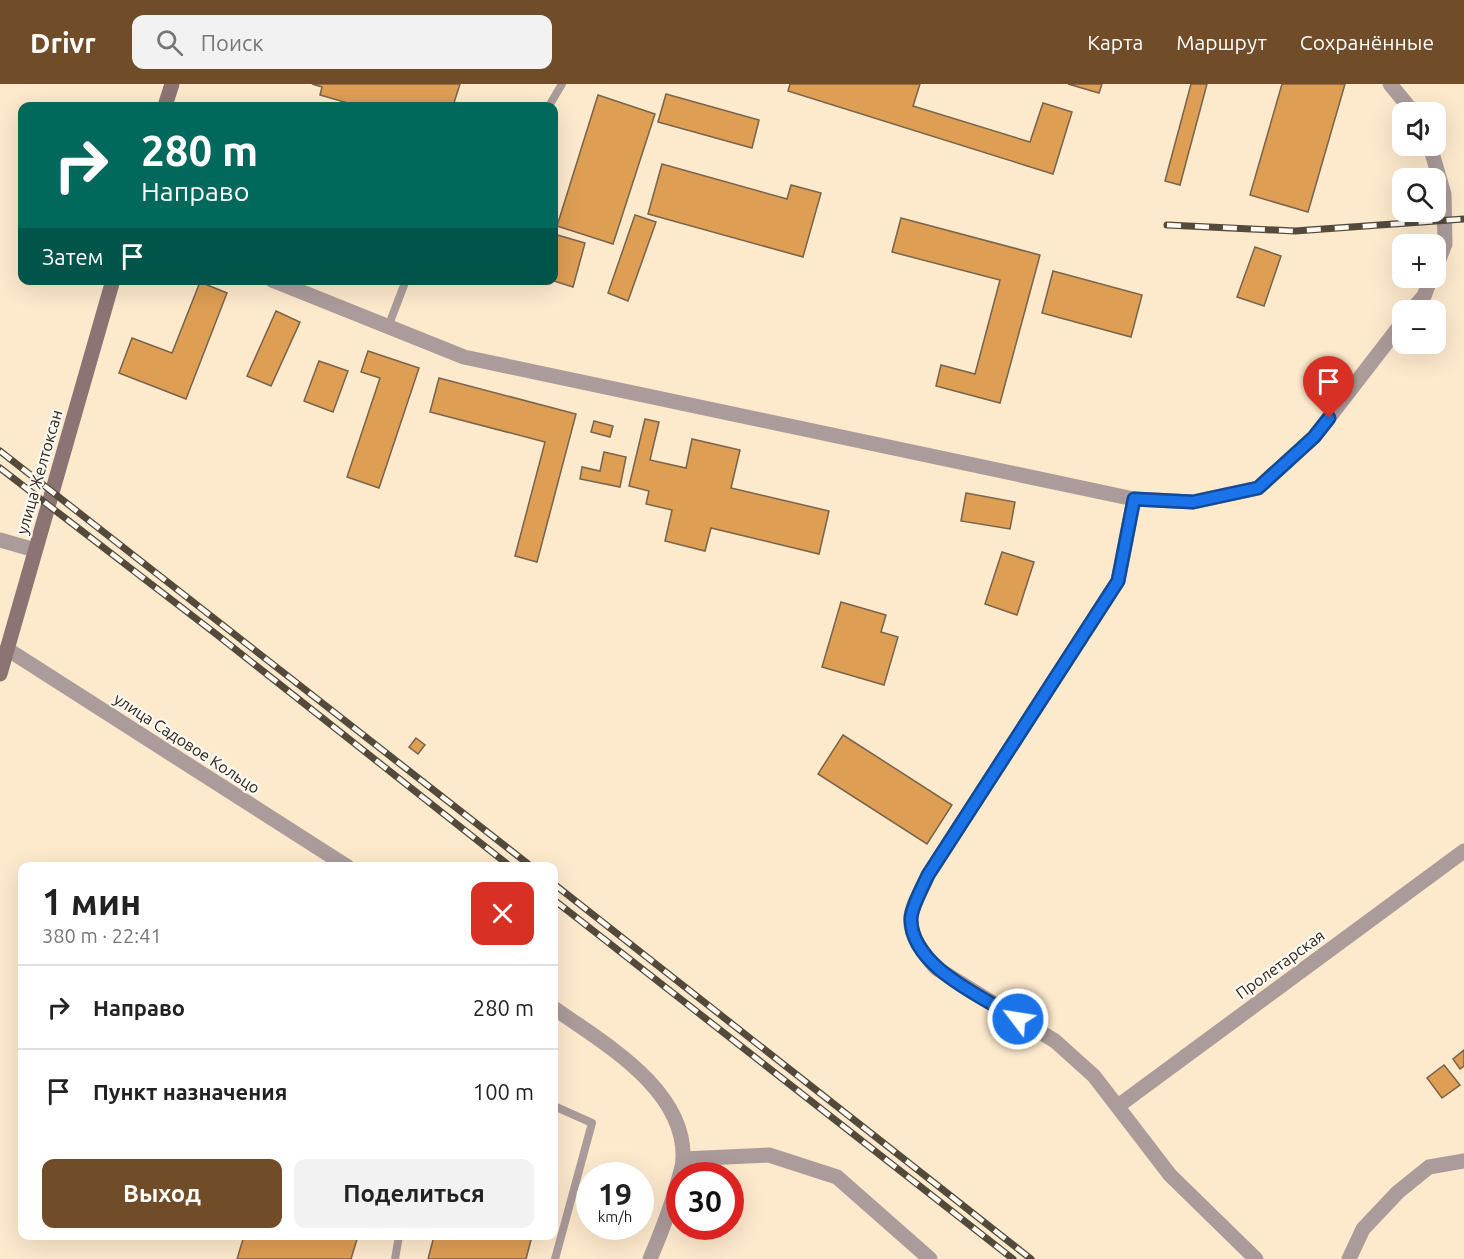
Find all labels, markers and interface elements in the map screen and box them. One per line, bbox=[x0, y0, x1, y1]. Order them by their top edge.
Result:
search box bbox=[132, 15, 552, 69]
icon: search bbox=[153, 26, 186, 59]
text: Drivr bbox=[30, 27, 96, 58]
text: Поиск bbox=[201, 30, 263, 55]
text: Карта bbox=[1087, 30, 1143, 54]
text: Маршрут bbox=[1176, 30, 1267, 54]
text: Сохранённые bbox=[1300, 30, 1434, 54]
map controls bbox=[1392, 102, 1446, 354]
button: sound bbox=[1392, 102, 1446, 156]
icon: right bbox=[42, 126, 120, 204]
text: 280 m bbox=[141, 127, 258, 174]
button: search bbox=[1392, 168, 1446, 222]
text: Направо bbox=[141, 176, 250, 206]
button: + bbox=[1392, 234, 1446, 288]
icon: arrive bbox=[116, 240, 149, 273]
text: Затем bbox=[42, 244, 104, 269]
button: − bbox=[1392, 300, 1446, 354]
pin bbox=[1303, 356, 1354, 418]
icon: arrive bbox=[1312, 365, 1345, 398]
street label: улица Желтоксан bbox=[13, 408, 65, 536]
street label: улица Садовое Кольцо bbox=[111, 689, 263, 797]
text: 1 мин bbox=[42, 881, 141, 922]
button: close bbox=[471, 882, 534, 945]
text: 380 m · 22:41 bbox=[42, 924, 162, 947]
street label: Пролетарская bbox=[1232, 926, 1328, 1002]
position arrow bbox=[986, 987, 1050, 1051]
icon: right bbox=[42, 991, 75, 1024]
text: Направо bbox=[93, 995, 185, 1020]
text: 280 m bbox=[473, 995, 534, 1020]
icon: arrive bbox=[42, 1075, 75, 1108]
text: Пункт назначения bbox=[93, 1079, 287, 1104]
text: 100 m bbox=[473, 1079, 534, 1104]
button: Выход bbox=[42, 1159, 282, 1228]
button: Поделиться bbox=[294, 1159, 534, 1228]
speed limit sign: 30 bbox=[666, 1162, 744, 1240]
text: 19 bbox=[598, 1177, 632, 1211]
text: km/h bbox=[598, 1208, 632, 1225]

